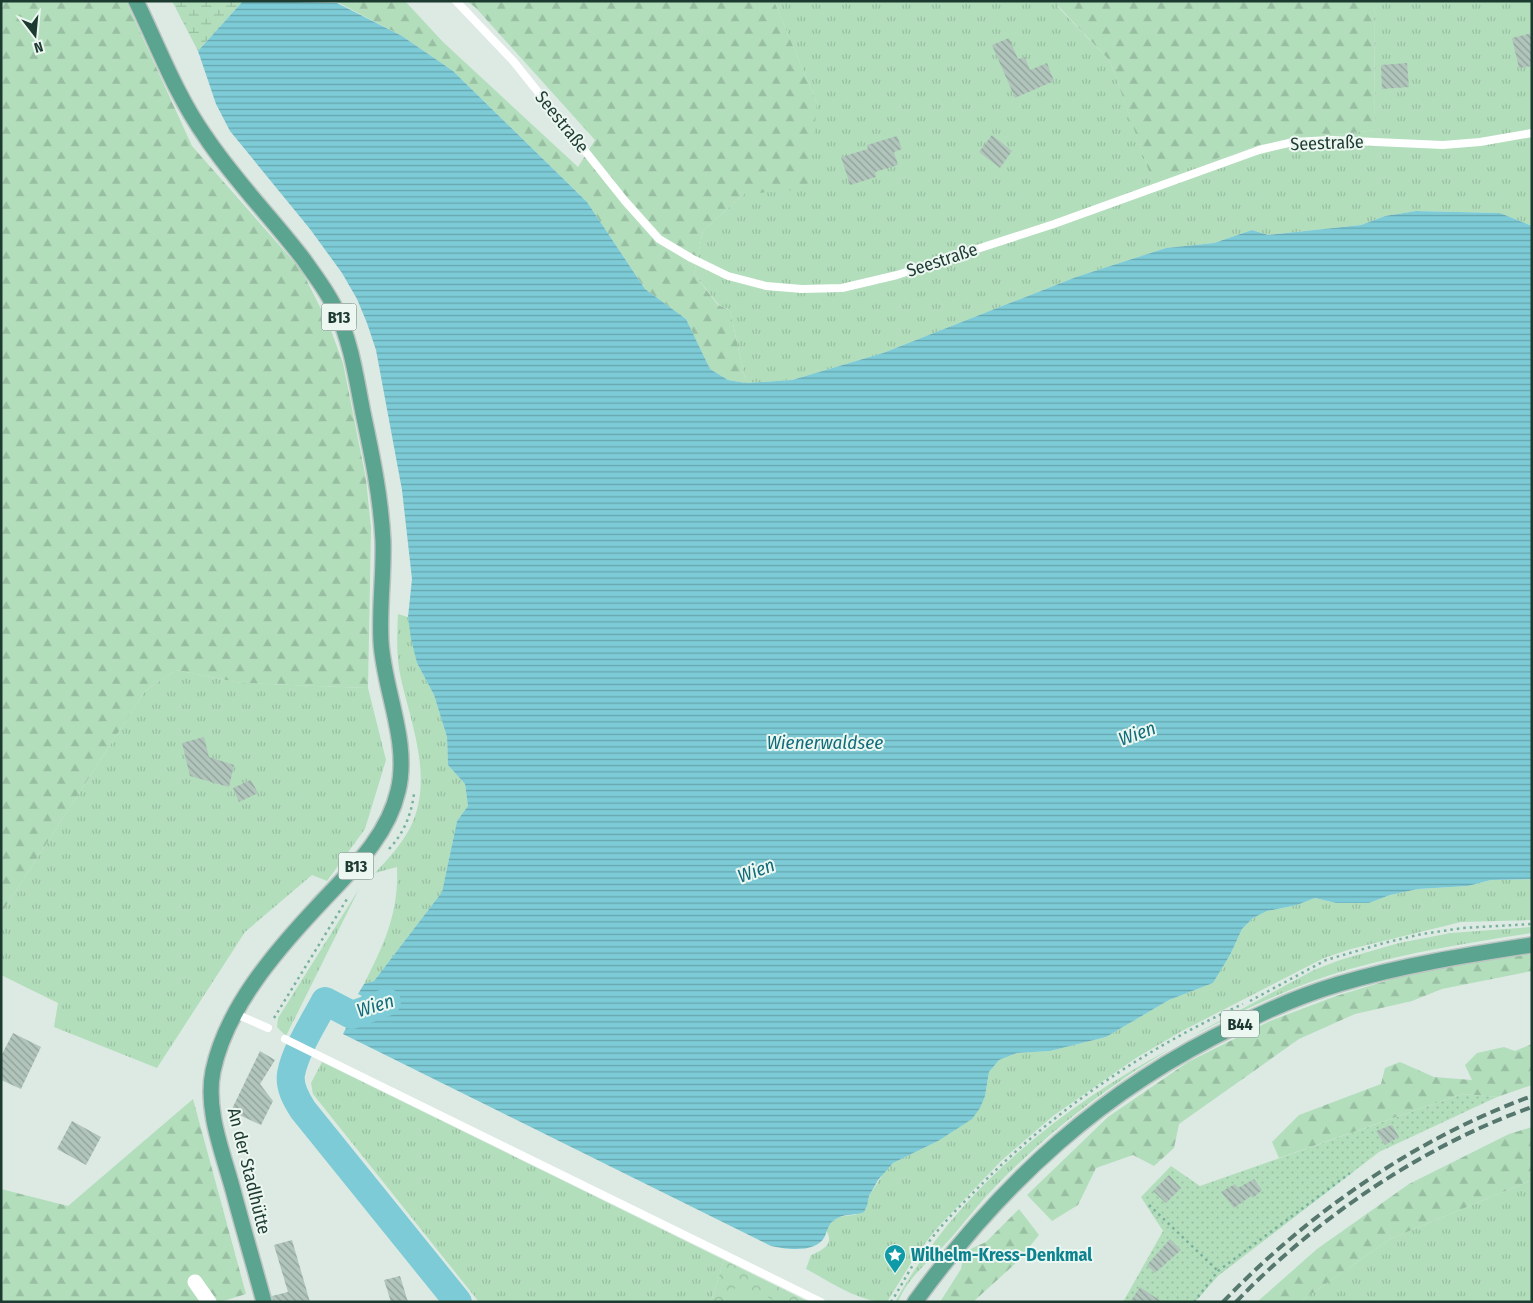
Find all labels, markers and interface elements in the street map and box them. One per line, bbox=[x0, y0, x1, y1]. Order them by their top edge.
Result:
north arrow bbox=[10, 10, 60, 60]
text: N bbox=[32, 38, 45, 56]
street label: Seestraße bbox=[530, 87, 594, 158]
street label: Seestraße bbox=[1290, 131, 1364, 155]
street label: Seestraße bbox=[904, 238, 980, 282]
road number: B13 bbox=[322, 304, 356, 330]
water label: Wien bbox=[1115, 716, 1159, 751]
water label: Wienerwaldsee bbox=[767, 731, 883, 754]
road number: B13 bbox=[338, 852, 374, 879]
water label: Wien bbox=[734, 853, 778, 888]
water label: Wien bbox=[354, 989, 397, 1022]
road number: B44 bbox=[1221, 1011, 1259, 1038]
street label: An der Stadlhütte bbox=[223, 1106, 275, 1237]
place icon: Wilhelm-Kress-Denkmal bbox=[883, 1243, 907, 1274]
place label: Wilhelm-Kress-Denkmal bbox=[911, 1244, 1092, 1266]

